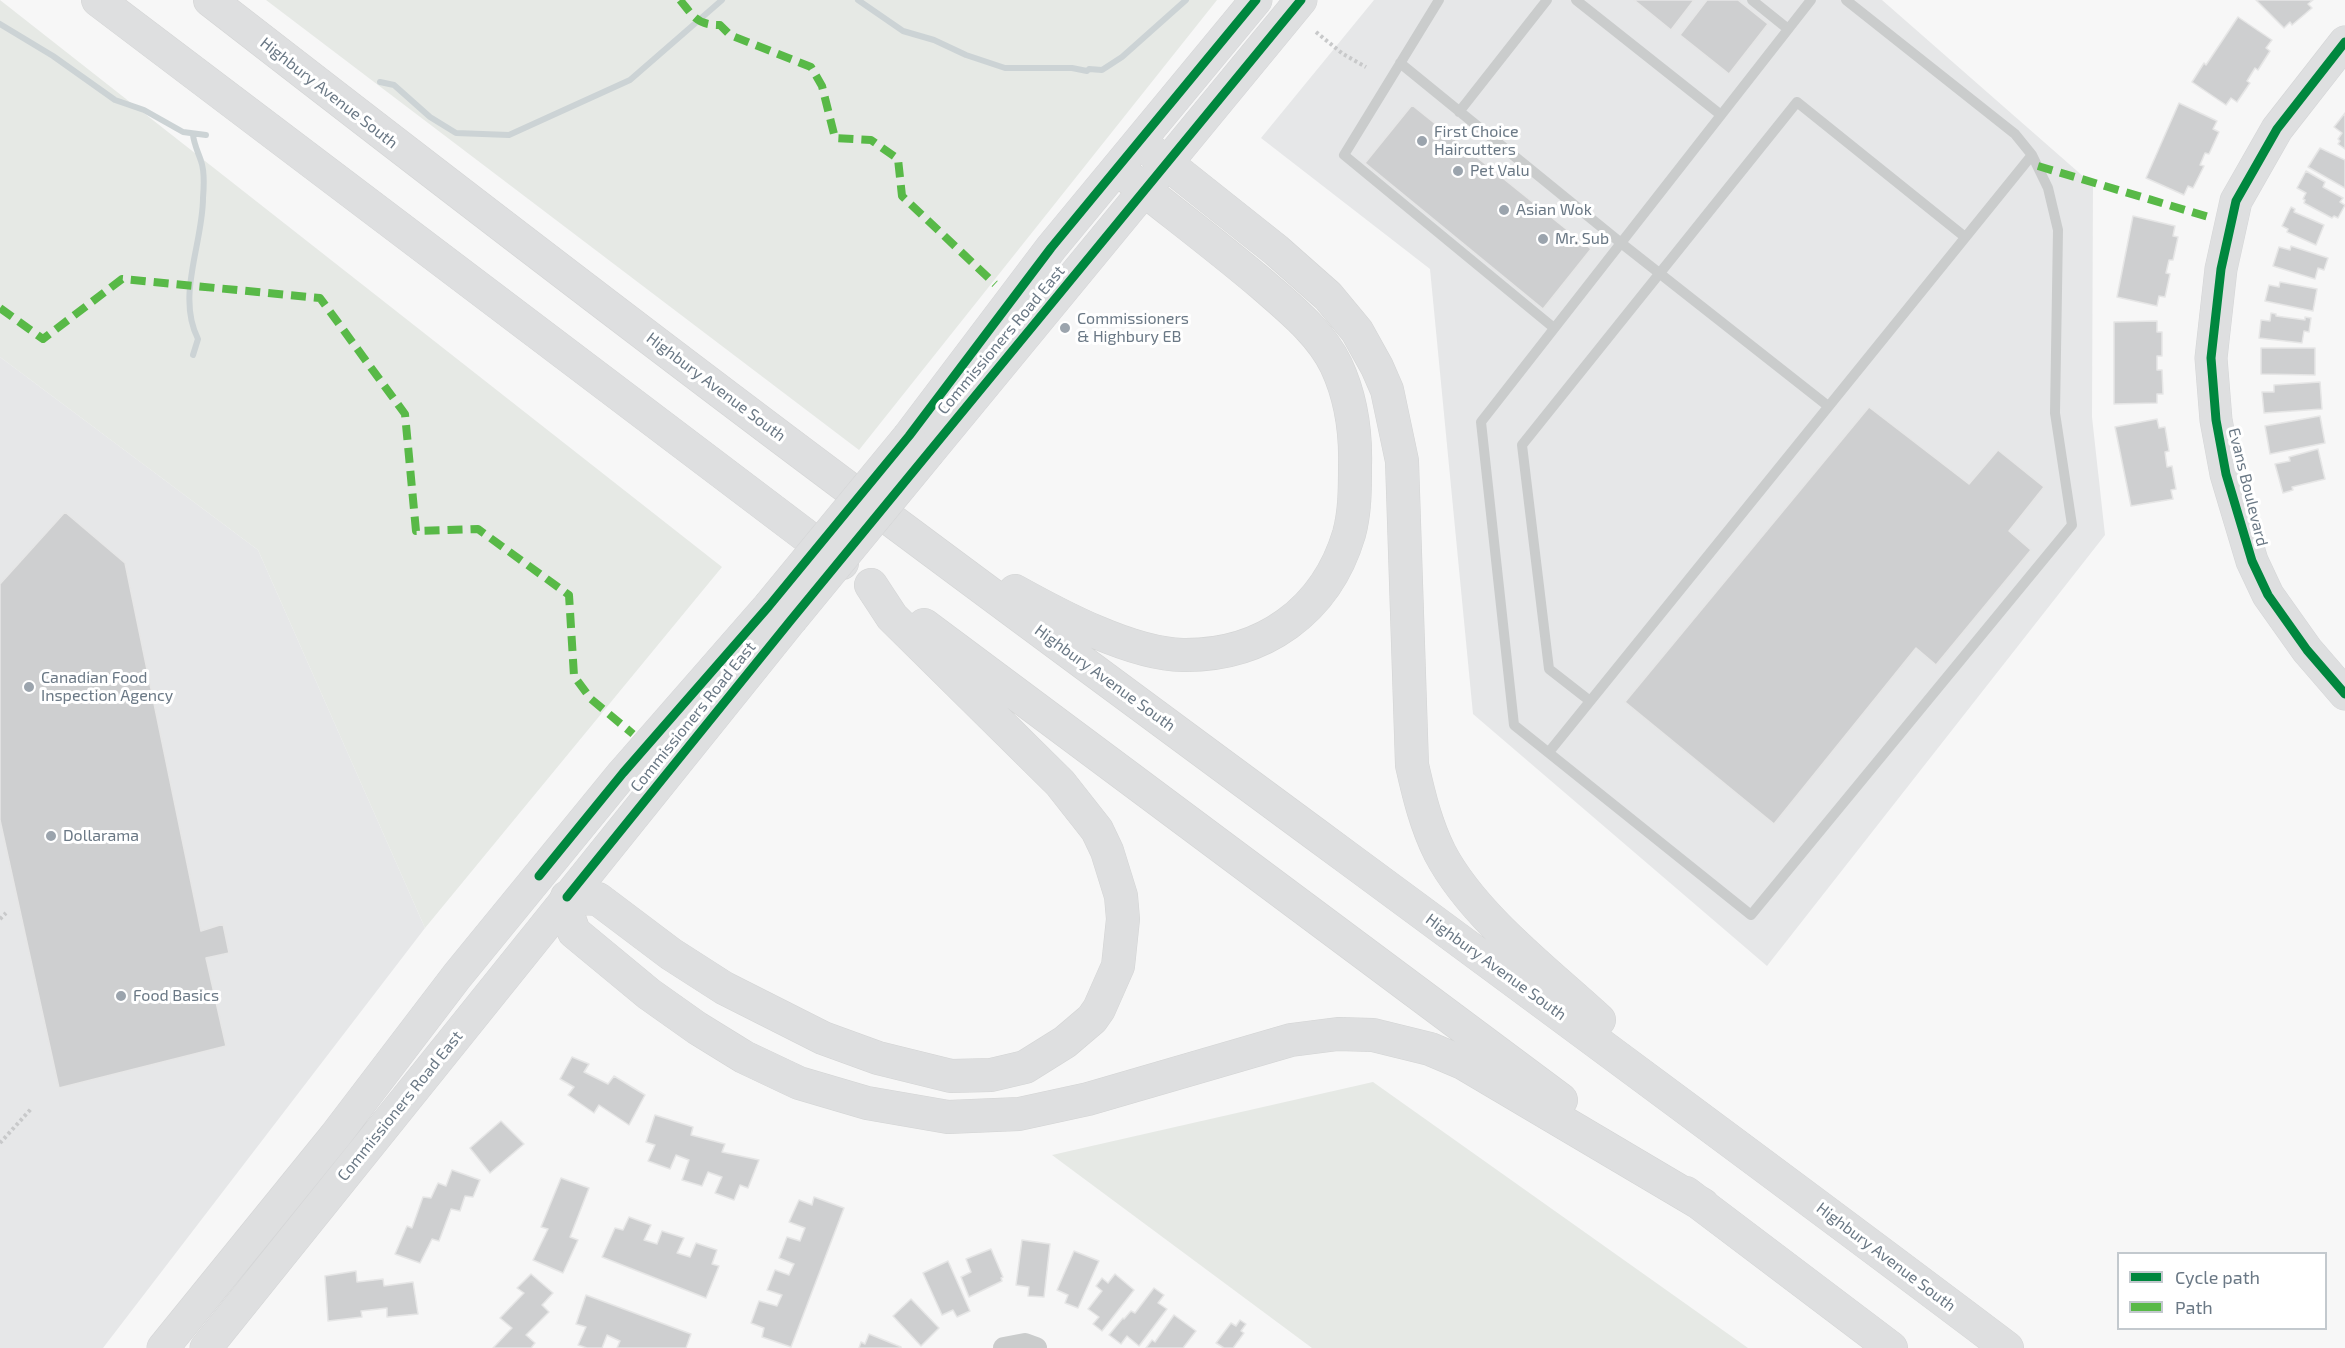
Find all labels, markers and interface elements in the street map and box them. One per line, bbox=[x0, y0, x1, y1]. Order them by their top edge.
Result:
street label: Highbury Avenue South bbox=[256, 33, 402, 153]
place label: First Choice Haircutters bbox=[1434, 122, 1519, 160]
marker: First Choice Haircutters bbox=[1415, 134, 1429, 148]
place label: Pet Valu bbox=[1470, 161, 1530, 181]
marker: Pet Valu bbox=[1451, 164, 1465, 178]
place label: Asian Wok bbox=[1516, 200, 1592, 220]
marker: Asian Wok bbox=[1497, 203, 1511, 217]
place label: Mr. Sub bbox=[1555, 229, 1609, 249]
marker: Mr. Sub bbox=[1536, 232, 1550, 246]
street label: Commissioners Road East bbox=[933, 262, 1069, 418]
place label: Commissioners & Highbury EB bbox=[1077, 309, 1189, 347]
marker: Commissioners & Highbury EB bbox=[1058, 321, 1072, 335]
street label: Highbury Avenue South bbox=[643, 328, 789, 446]
street label: Evans Boulevard bbox=[2224, 426, 2272, 548]
street label: Highbury Avenue South bbox=[1031, 620, 1179, 736]
street label: Commissioners Road East bbox=[626, 638, 760, 796]
place label: Canadian Food Inspection Agency bbox=[41, 668, 173, 706]
marker: Canadian Food Inspection Agency bbox=[22, 680, 36, 694]
place label: Dollarama bbox=[63, 826, 139, 846]
marker: Dollarama bbox=[44, 829, 58, 843]
street label: Highbury Avenue South bbox=[1422, 909, 1570, 1025]
place label: Food Basics bbox=[133, 986, 219, 1006]
marker: Food Basics bbox=[114, 989, 128, 1003]
street label: Commissioners Road East bbox=[333, 1027, 467, 1185]
street label: Highbury Avenue South bbox=[1813, 1198, 1959, 1316]
legend bbox=[2117, 1252, 2327, 1330]
text: Cycle path bbox=[2175, 1266, 2260, 1288]
text: Path bbox=[2175, 1296, 2213, 1318]

